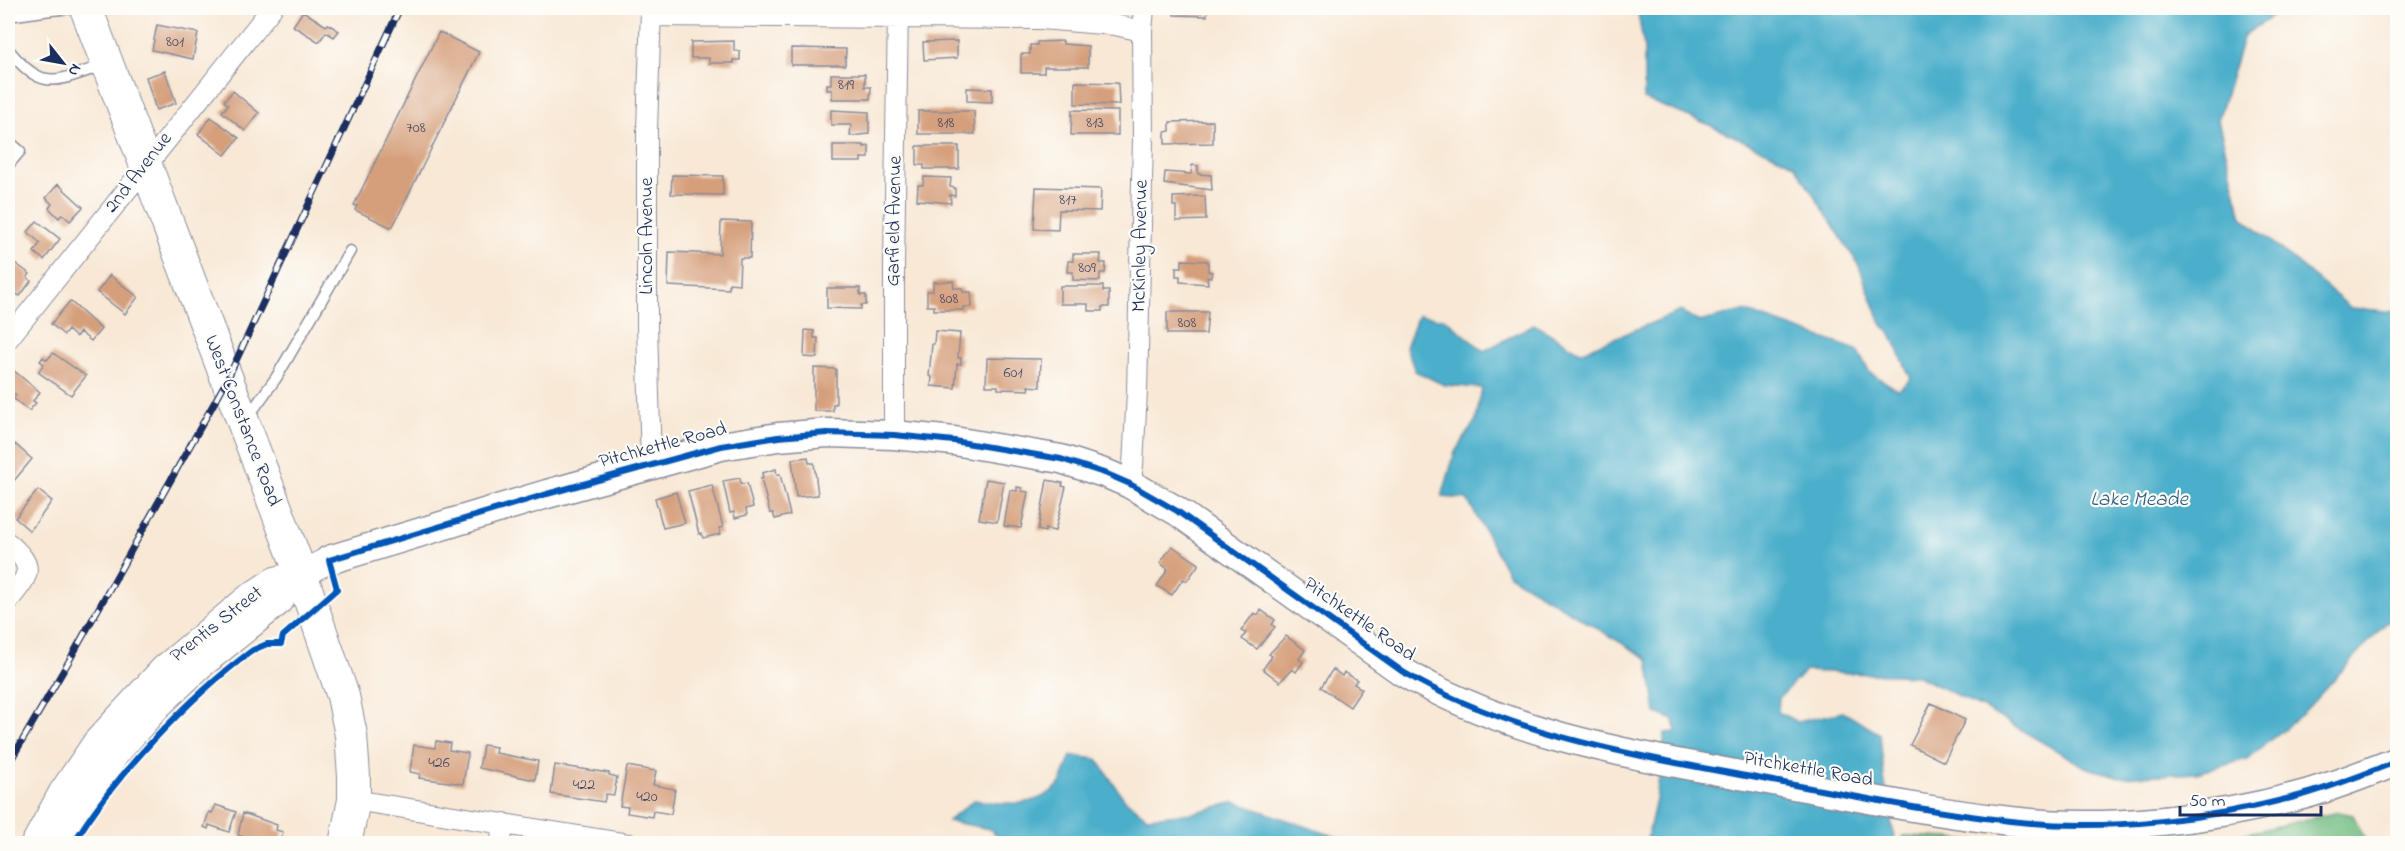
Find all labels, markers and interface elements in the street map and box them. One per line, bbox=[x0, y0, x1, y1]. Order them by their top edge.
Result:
house number: 801 bbox=[166, 30, 184, 54]
north arrow bbox=[33, 33, 93, 93]
text: N bbox=[61, 59, 87, 81]
house number: 819 bbox=[838, 73, 854, 97]
house number: 818 bbox=[937, 111, 955, 135]
house number: 813 bbox=[1086, 111, 1104, 135]
house number: 708 bbox=[406, 116, 426, 140]
street label: 2nd Avenue bbox=[98, 126, 180, 220]
street label: Garfield Avenue bbox=[879, 155, 911, 287]
street label: Lincoln Avenue bbox=[633, 177, 662, 295]
street label: McKinley Avenue bbox=[1125, 180, 1157, 312]
house number: 817 bbox=[1059, 188, 1077, 212]
house number: 809 bbox=[1078, 256, 1096, 280]
house number: 808 bbox=[940, 287, 958, 311]
house number: 808 bbox=[1178, 311, 1196, 335]
street label: West Constance Road bbox=[196, 331, 288, 511]
house number: 601 bbox=[1003, 361, 1023, 385]
street label: Pitchkettle Road bbox=[596, 415, 730, 477]
water label: Lake Meade bbox=[2090, 485, 2189, 515]
street label: Pitchkettle Road bbox=[1297, 571, 1421, 669]
street label: Prentis Street bbox=[164, 579, 270, 671]
street label: Pitchkettle Road bbox=[1741, 744, 1875, 796]
house number: 426 bbox=[428, 751, 450, 775]
house number: 422 bbox=[573, 773, 595, 797]
scale bar bbox=[2180, 779, 2321, 817]
house number: 420 bbox=[636, 785, 658, 809]
text: 50 m bbox=[2189, 789, 2226, 815]

